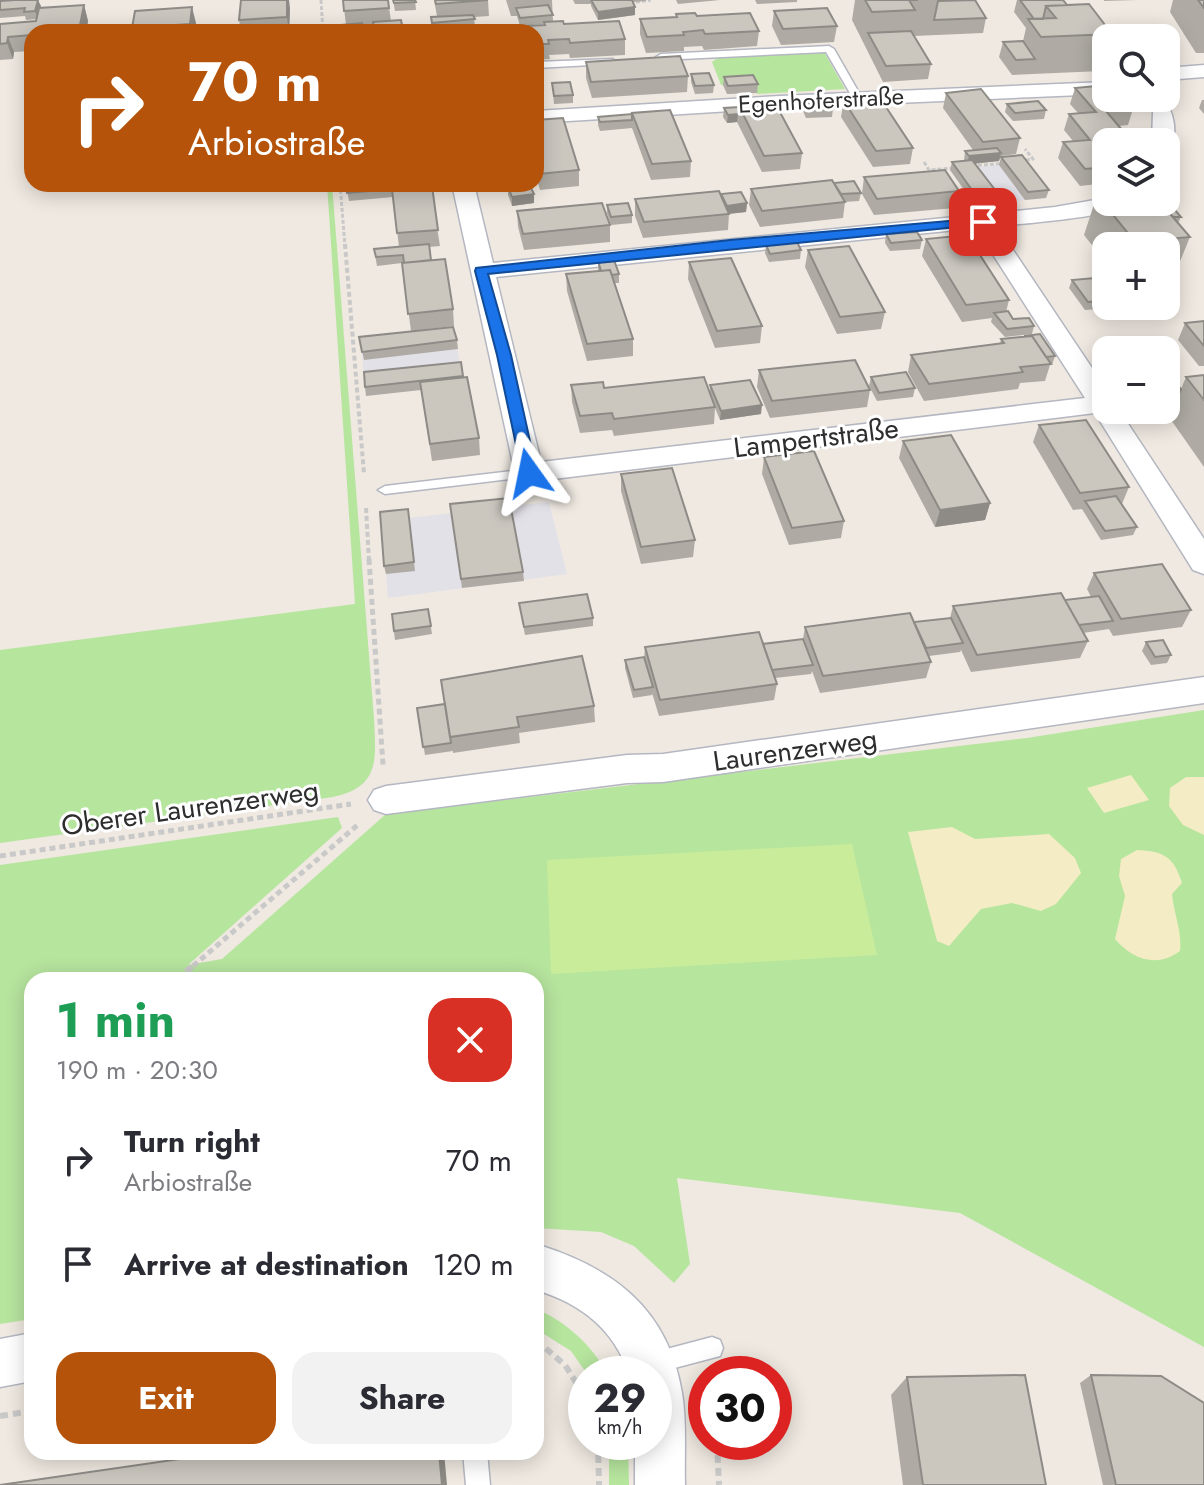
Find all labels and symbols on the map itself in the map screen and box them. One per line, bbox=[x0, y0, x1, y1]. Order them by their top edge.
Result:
street label: Egenhoferstraße bbox=[737, 78, 905, 122]
pin bbox=[949, 188, 1017, 256]
street label: Lampertstraße bbox=[731, 408, 901, 468]
position arrow bbox=[487, 431, 571, 515]
street label: Laurenzerweg bbox=[710, 718, 880, 782]
street label: Oberer Laurenzerweg bbox=[59, 770, 321, 846]
speed limit sign: 30 bbox=[688, 1356, 792, 1460]

